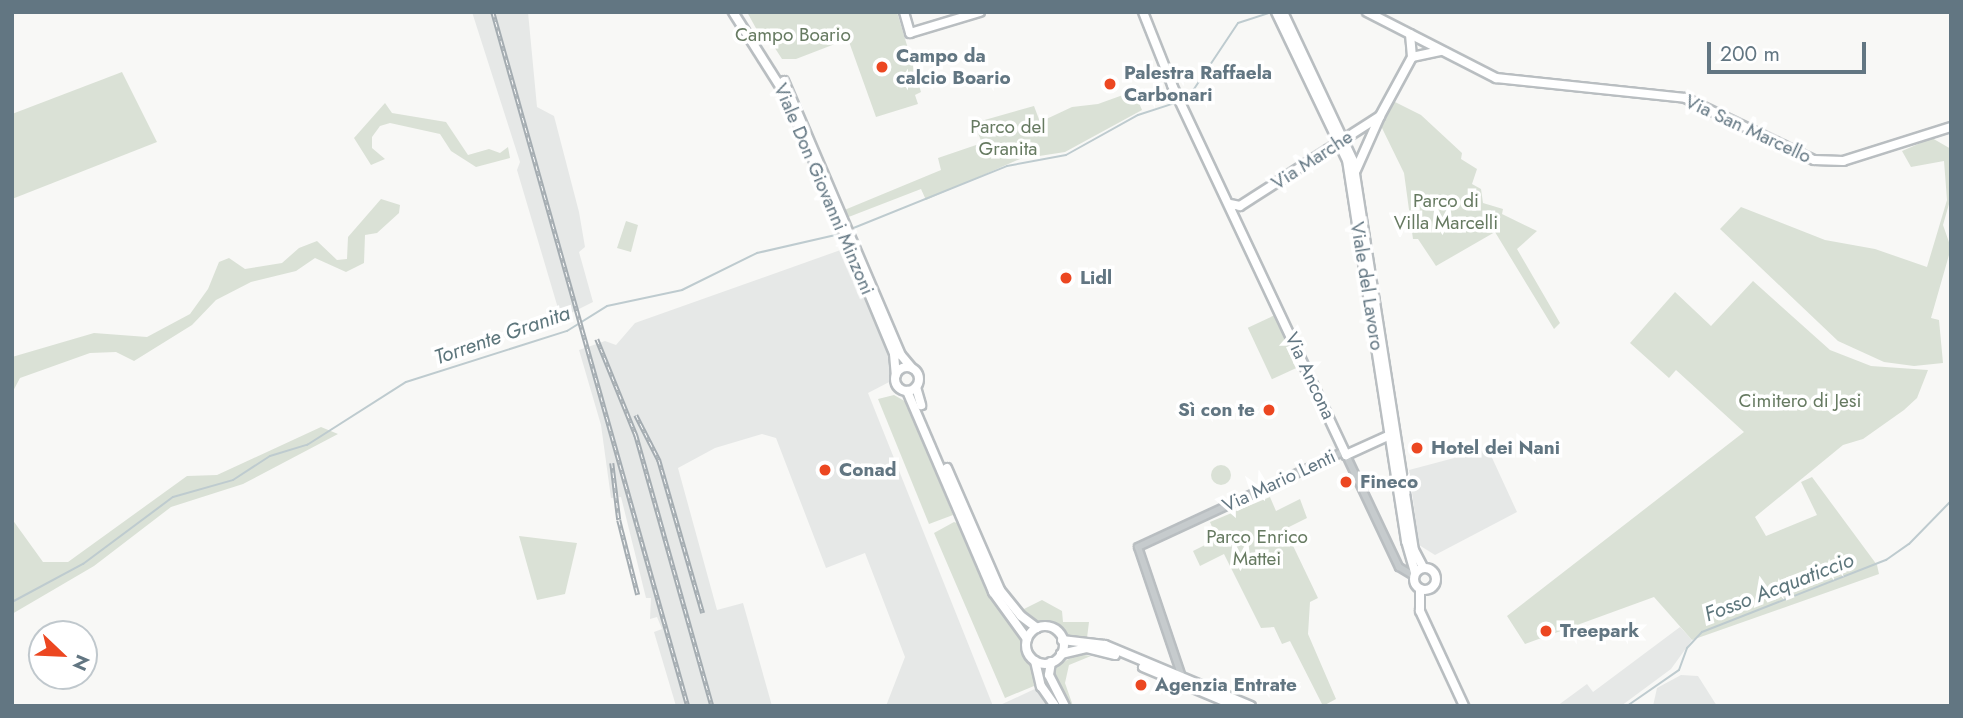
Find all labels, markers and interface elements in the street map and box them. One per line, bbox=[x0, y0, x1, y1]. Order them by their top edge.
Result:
park label: Campo Boario bbox=[735, 24, 851, 46]
scale bar bbox=[1711, 28, 1870, 72]
text: 200 m bbox=[1720, 39, 1780, 69]
place label: Campo da calcio Boario bbox=[896, 45, 1011, 89]
marker: Campo da calcio Boario bbox=[874, 59, 890, 75]
place label: Palestra Raffaela Carbonari bbox=[1124, 62, 1272, 106]
marker: Palestra Raffaela Carbonari bbox=[1102, 76, 1118, 92]
street label: Viale Don Giovanni Minzoni bbox=[769, 80, 879, 298]
street label: Via San Marcello bbox=[1681, 90, 1815, 168]
park label: Parco del Granita bbox=[970, 116, 1046, 160]
street label: Via Marche bbox=[1267, 125, 1357, 195]
park label: Parco di Villa Marcelli bbox=[1394, 190, 1498, 234]
street label: Viale del Lavoro bbox=[1346, 220, 1388, 352]
place label: Lidl bbox=[1080, 267, 1112, 289]
marker: Lidl bbox=[1058, 270, 1074, 286]
water label: Torrente Granita bbox=[431, 300, 573, 370]
street label: Via Ancona bbox=[1280, 329, 1340, 423]
park label: Cimitero di Jesi bbox=[1739, 390, 1861, 412]
place label: Sì con te bbox=[1178, 399, 1255, 421]
marker: Sì con te bbox=[1261, 402, 1277, 418]
place label: Hotel dei Nani bbox=[1431, 437, 1560, 459]
marker: Hotel dei Nani bbox=[1409, 440, 1425, 456]
street label: Via Mario Lenti bbox=[1219, 445, 1339, 517]
place label: Conad bbox=[839, 459, 896, 481]
marker: Conad bbox=[817, 462, 833, 478]
place label: Fineco bbox=[1360, 471, 1418, 493]
marker: Fineco bbox=[1338, 474, 1354, 490]
park label: Parco Enrico Mattei bbox=[1206, 526, 1308, 570]
water label: Fosso Acquaticcio bbox=[1701, 547, 1857, 627]
north arrow bbox=[28, 620, 98, 690]
place label: Treepark bbox=[1560, 620, 1639, 642]
marker: Treepark bbox=[1538, 623, 1554, 639]
text: N bbox=[66, 650, 96, 675]
place label: Agenzia Entrate bbox=[1155, 674, 1297, 696]
marker: Agenzia Entrate bbox=[1133, 677, 1149, 693]

